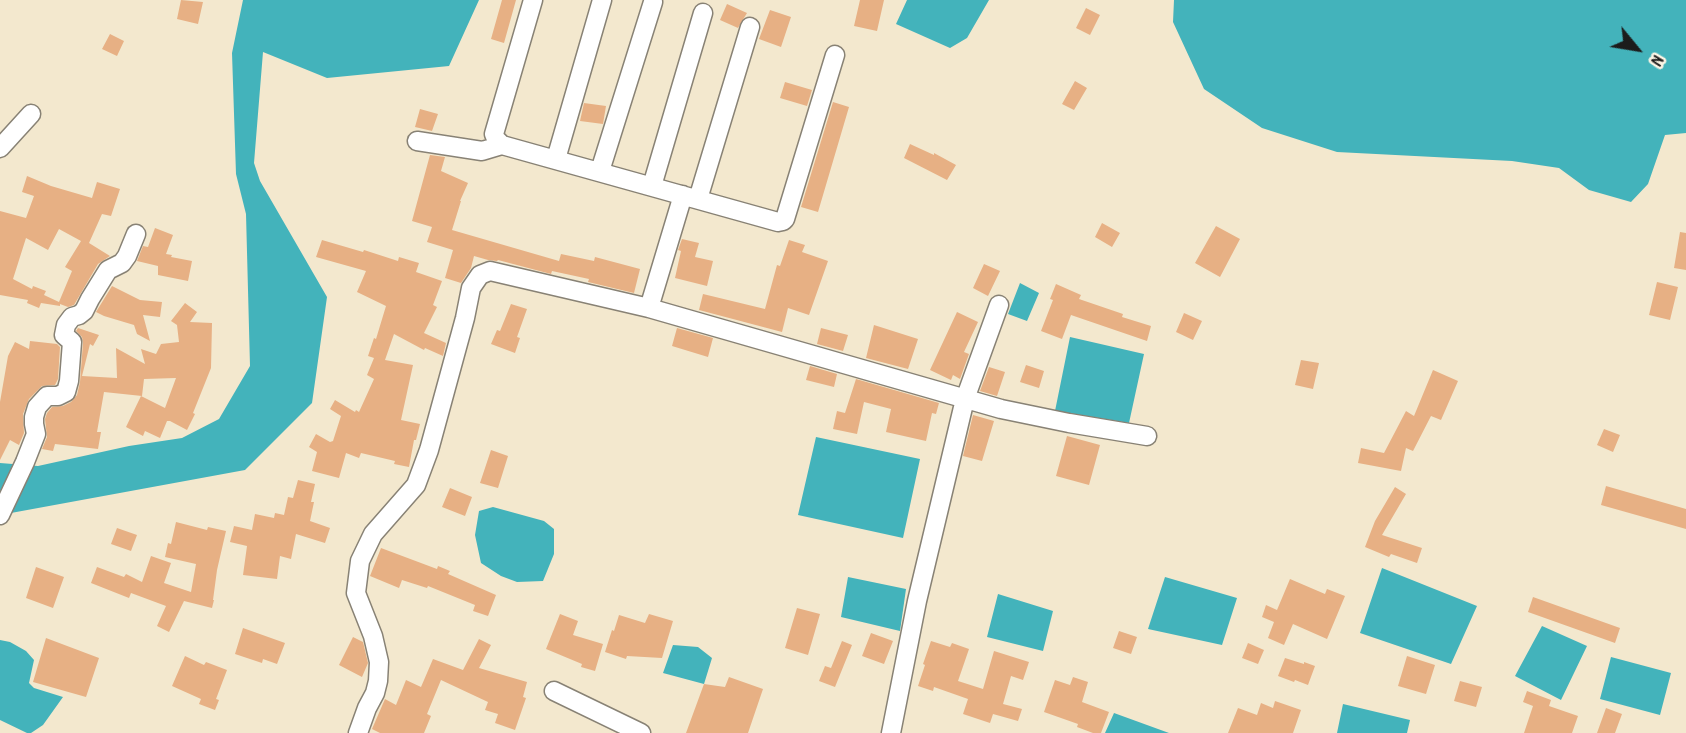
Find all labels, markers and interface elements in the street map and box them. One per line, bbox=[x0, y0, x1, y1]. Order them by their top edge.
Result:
north arrow bbox=[1602, 14, 1672, 84]
text: N bbox=[1642, 49, 1670, 71]

